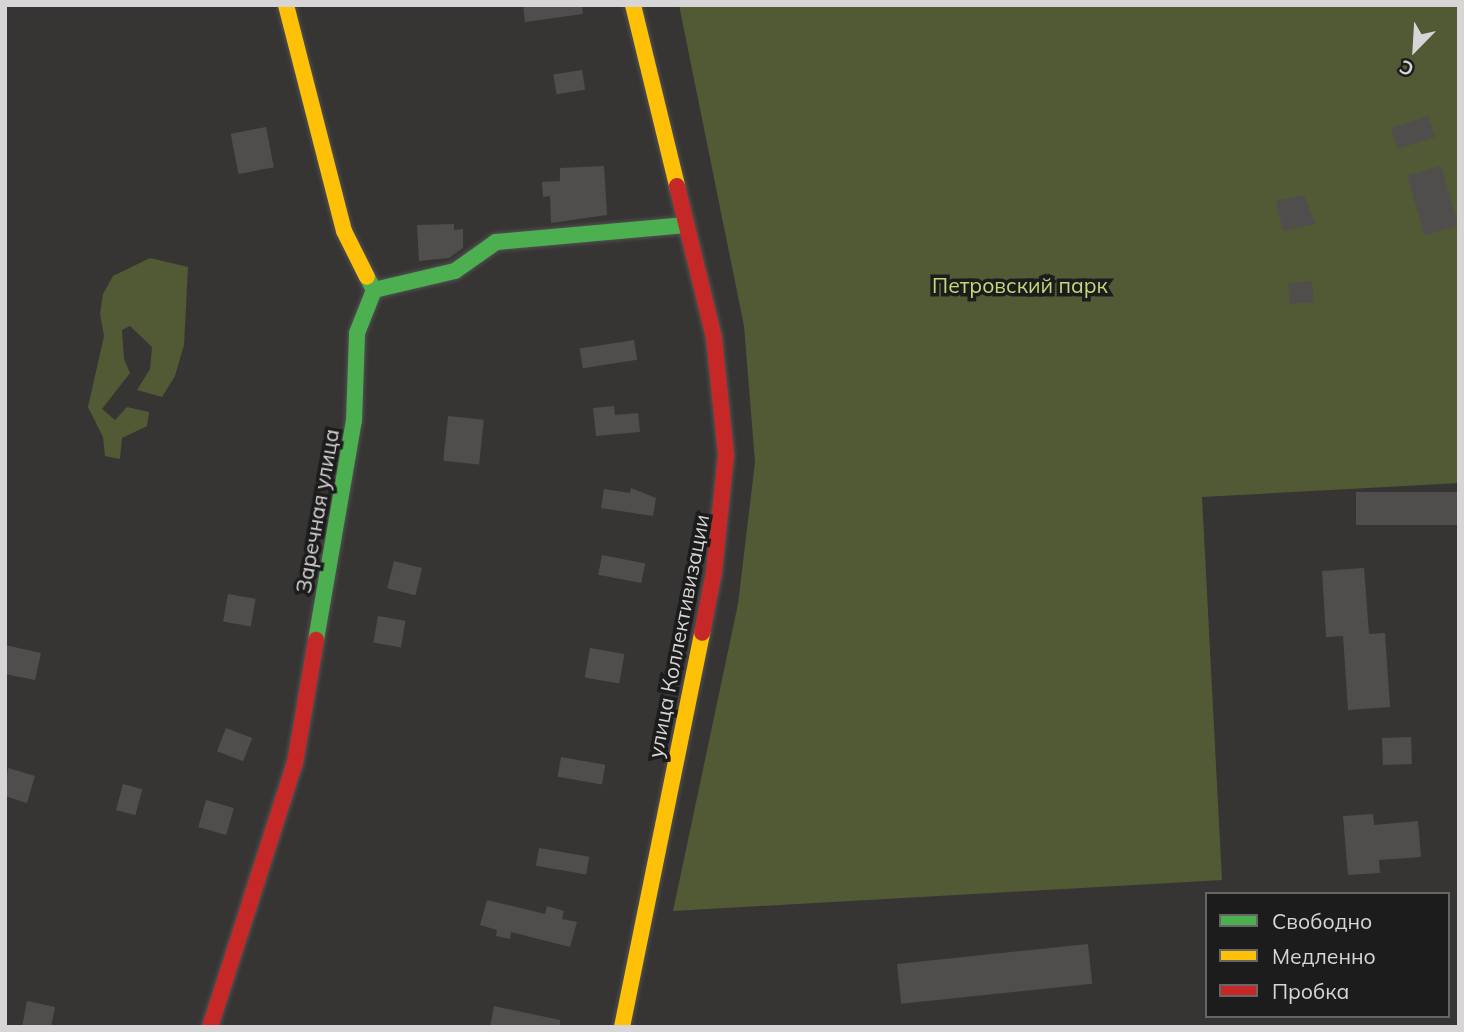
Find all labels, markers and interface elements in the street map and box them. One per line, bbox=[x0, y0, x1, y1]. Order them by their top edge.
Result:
north arrow bbox=[1380, 14, 1450, 84]
text: С bbox=[1396, 55, 1417, 82]
park label: Петровский парк bbox=[932, 272, 1108, 298]
street label: Заречная улица bbox=[290, 427, 344, 595]
street label: улица Коллективизации bbox=[642, 512, 714, 760]
legend bbox=[1205, 892, 1450, 1018]
text: Свободно bbox=[1272, 908, 1372, 934]
text: Медленно bbox=[1272, 943, 1376, 969]
text: Пробка bbox=[1272, 978, 1349, 1004]

